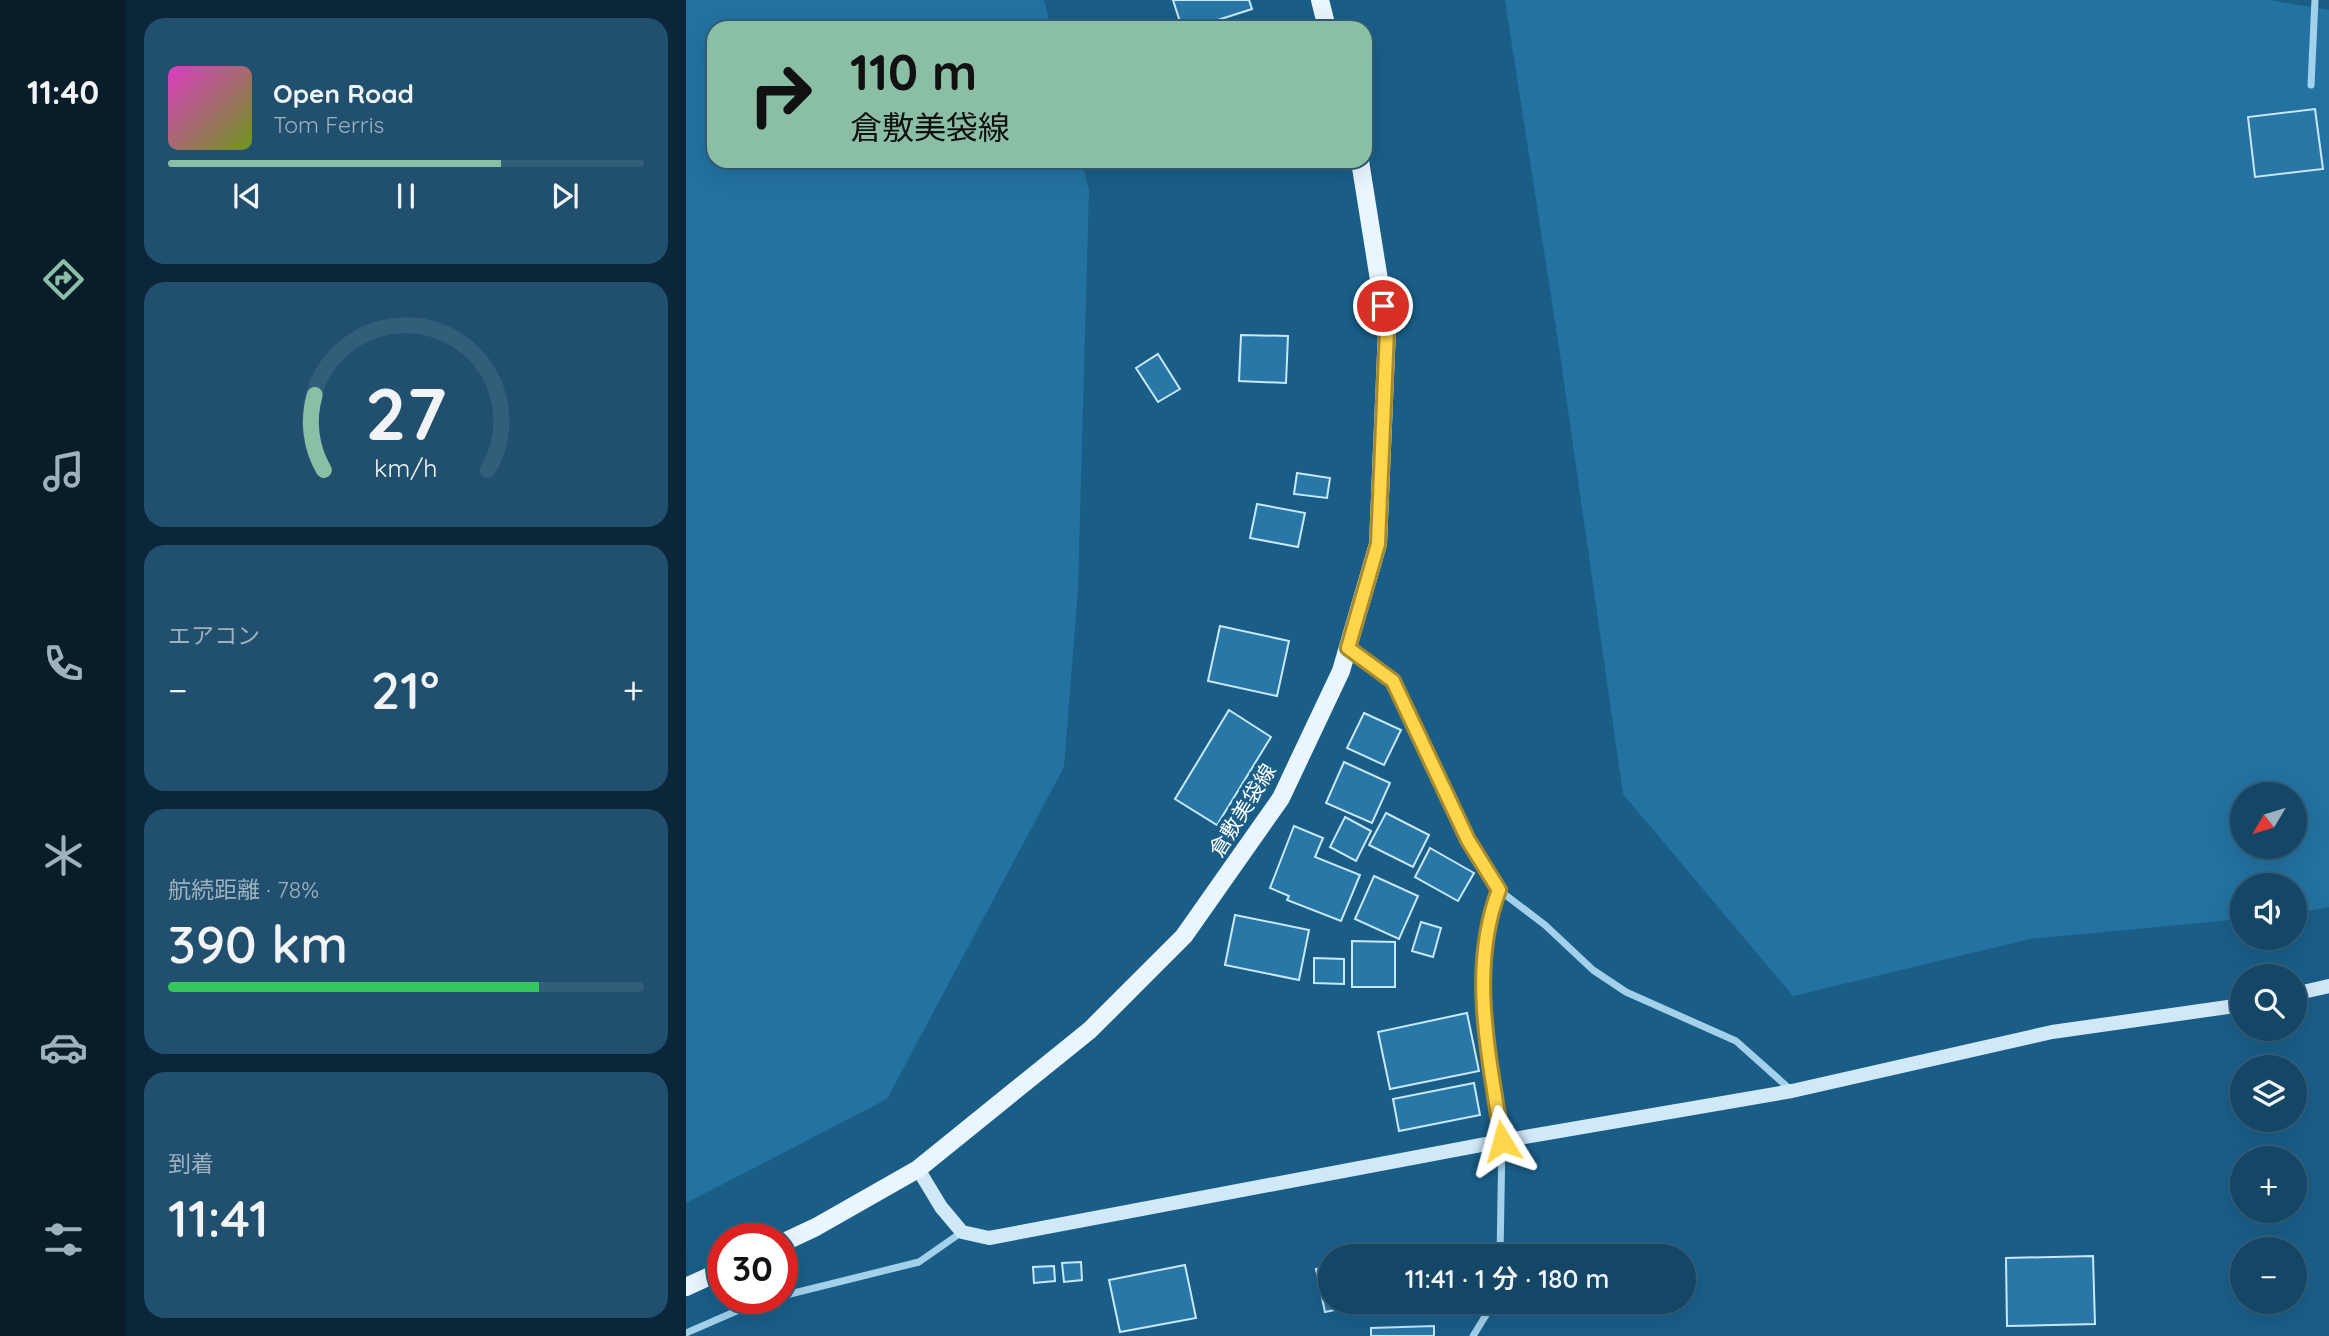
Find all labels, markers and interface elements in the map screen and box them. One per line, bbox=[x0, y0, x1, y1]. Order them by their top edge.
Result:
text: 110 m bbox=[850, 41, 977, 102]
icon: right bbox=[735, 49, 826, 140]
text: 11:40 bbox=[27, 72, 99, 112]
text: Open Road bbox=[273, 77, 414, 110]
text: 倉敷美袋線 bbox=[850, 107, 1010, 147]
text: Tom Ferris bbox=[273, 110, 384, 139]
icon: previous bbox=[228, 177, 266, 215]
icon: pause bbox=[387, 177, 425, 215]
icon: next bbox=[546, 177, 584, 215]
icon: directions bbox=[39, 255, 88, 304]
pin bbox=[1353, 276, 1413, 336]
icon: arrive bbox=[1364, 287, 1402, 325]
text: 27 bbox=[365, 368, 447, 459]
icon: music bbox=[39, 447, 88, 496]
text: km/h bbox=[374, 452, 438, 483]
text: エアコン bbox=[168, 621, 260, 650]
icon: phone bbox=[39, 639, 88, 688]
text: 21° bbox=[371, 657, 439, 722]
text: − bbox=[168, 666, 188, 714]
text: + bbox=[623, 666, 644, 714]
street label: 倉敷美袋線 bbox=[1203, 759, 1281, 861]
north arrow bbox=[2230, 782, 2306, 859]
map controls bbox=[2230, 782, 2307, 1314]
icon: climate bbox=[39, 831, 88, 880]
button: sound bbox=[2230, 873, 2307, 950]
text: 航続距離 · 78% bbox=[168, 875, 319, 904]
text: 390 km bbox=[168, 911, 348, 976]
button: search bbox=[2230, 964, 2307, 1041]
icon: car bbox=[39, 1023, 88, 1072]
button: layers bbox=[2230, 1055, 2307, 1132]
position arrow bbox=[1465, 1104, 1539, 1178]
button: + bbox=[2230, 1146, 2307, 1223]
text: 到着 bbox=[168, 1149, 214, 1178]
text: 11:41 bbox=[168, 1185, 269, 1250]
icon: filters bbox=[39, 1215, 88, 1264]
speed limit sign: 30 bbox=[707, 1223, 798, 1314]
button: − bbox=[2230, 1237, 2307, 1314]
text: 11:41 · 1 分 · 180 m bbox=[1405, 1262, 1609, 1295]

